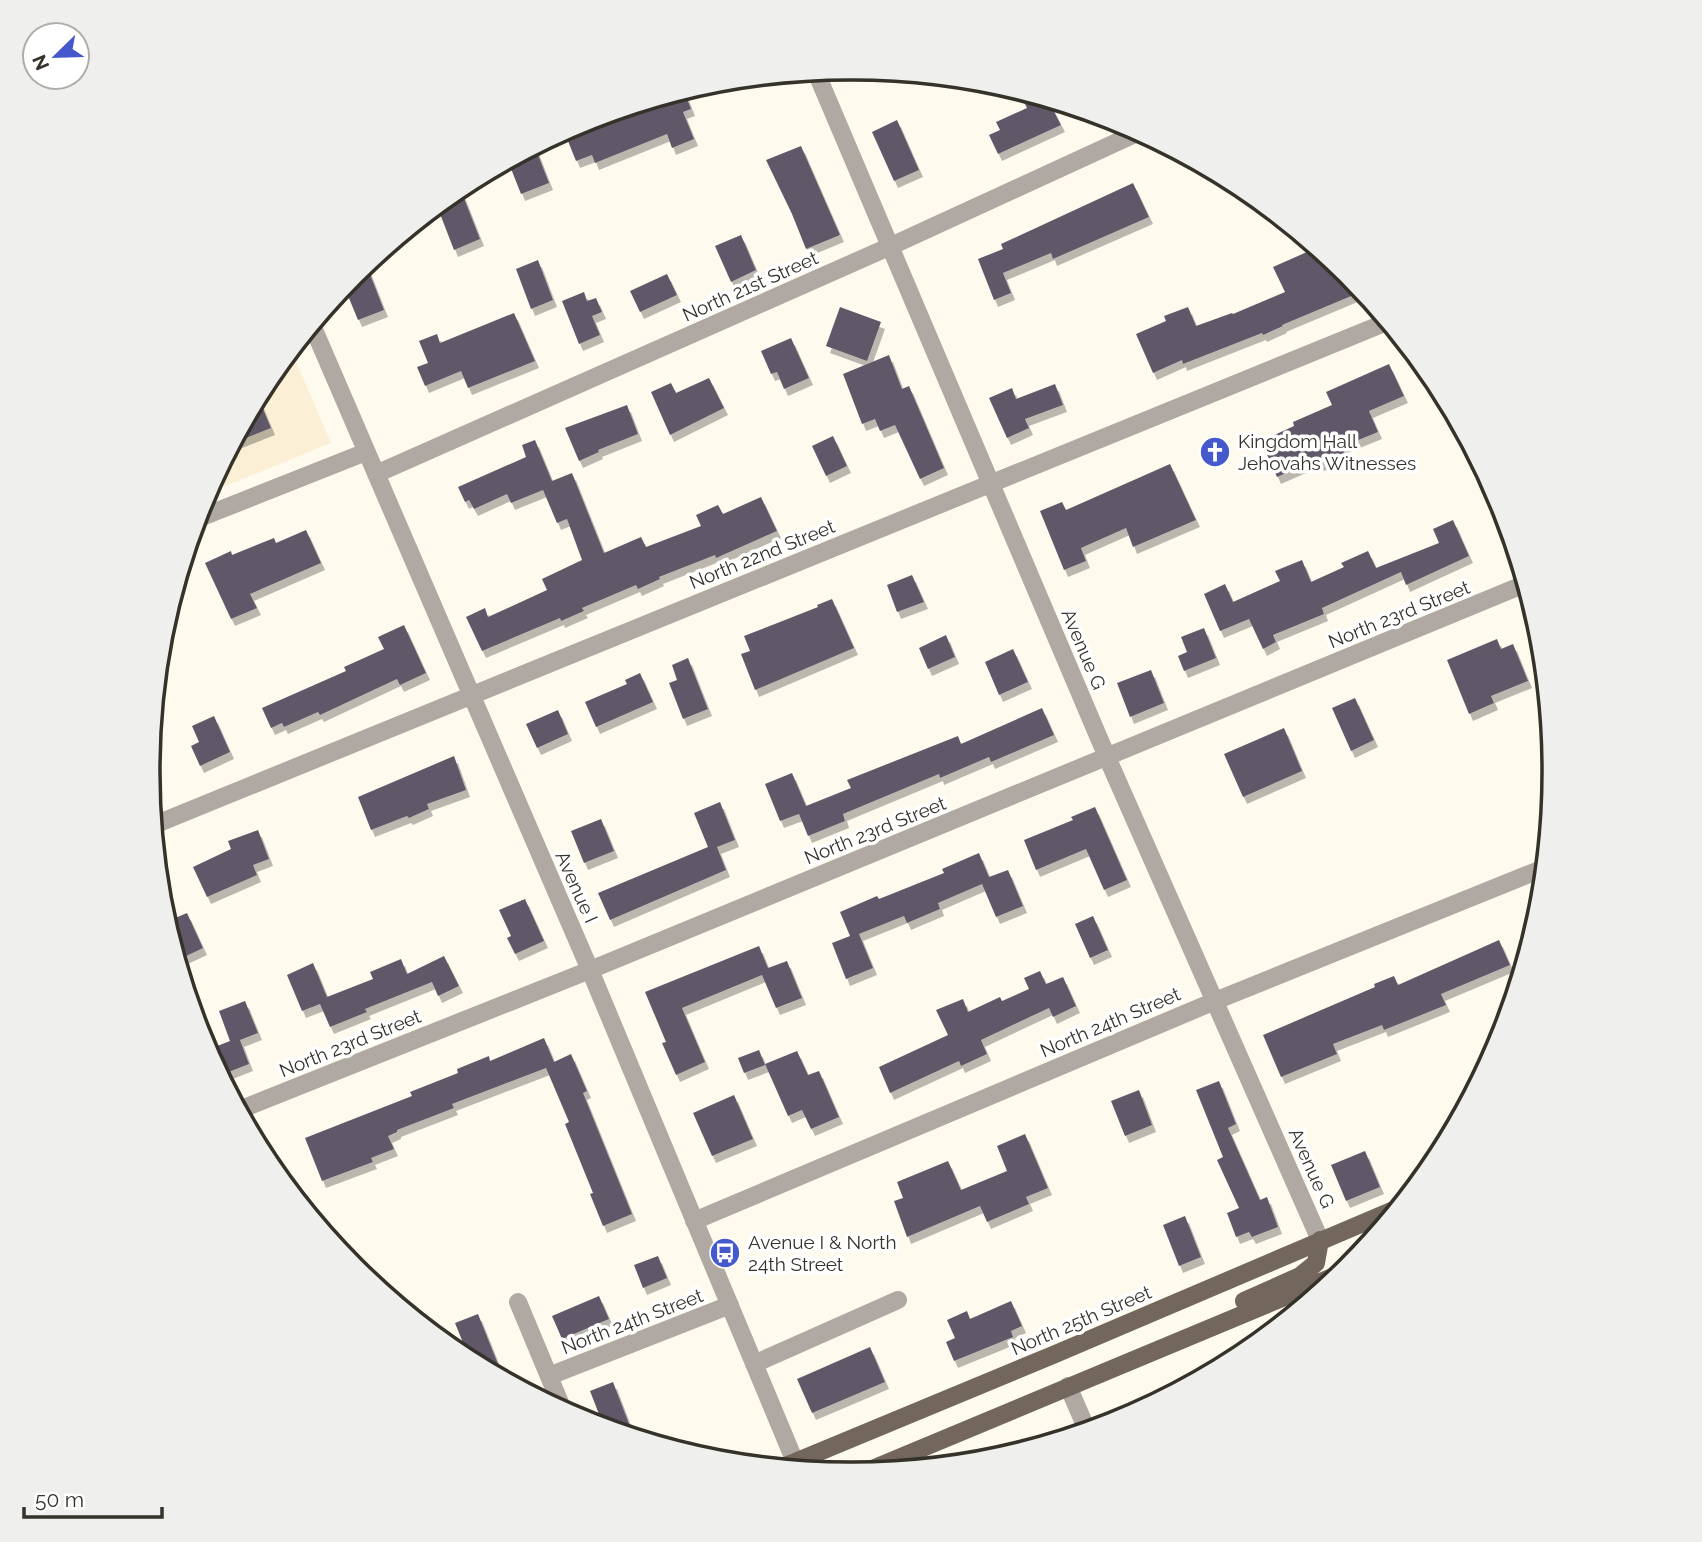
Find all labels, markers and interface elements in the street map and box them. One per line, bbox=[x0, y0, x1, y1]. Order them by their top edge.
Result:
north arrow bbox=[21, 21, 91, 91]
text: N bbox=[27, 52, 53, 74]
street label: North 21st Street bbox=[679, 246, 822, 326]
place label: Kingdom Hall Jehovahs Witnesses bbox=[1238, 430, 1416, 474]
church icon: Kingdom Hall Jehovahs Witnesses bbox=[1198, 435, 1232, 469]
street label: North 22nd Street bbox=[686, 515, 839, 593]
street label: North 23rd Street bbox=[1325, 575, 1474, 652]
street label: Avenue G bbox=[1057, 606, 1111, 692]
street label: North 23rd Street bbox=[801, 791, 950, 868]
street label: Avenue I bbox=[551, 848, 603, 926]
street label: North 24th Street bbox=[1037, 982, 1184, 1061]
street label: North 23rd Street bbox=[276, 1004, 425, 1081]
street label: Avenue G bbox=[1285, 1125, 1339, 1211]
place label: Avenue I & North 24th Street bbox=[748, 1231, 897, 1275]
bus stop icon: Avenue I & North 24th Street bbox=[708, 1236, 742, 1270]
street label: North 25th Street bbox=[1008, 1280, 1155, 1359]
street label: North 24th Street bbox=[558, 1284, 707, 1358]
scale bar bbox=[24, 1476, 163, 1520]
text: 50 m bbox=[35, 1487, 84, 1512]

